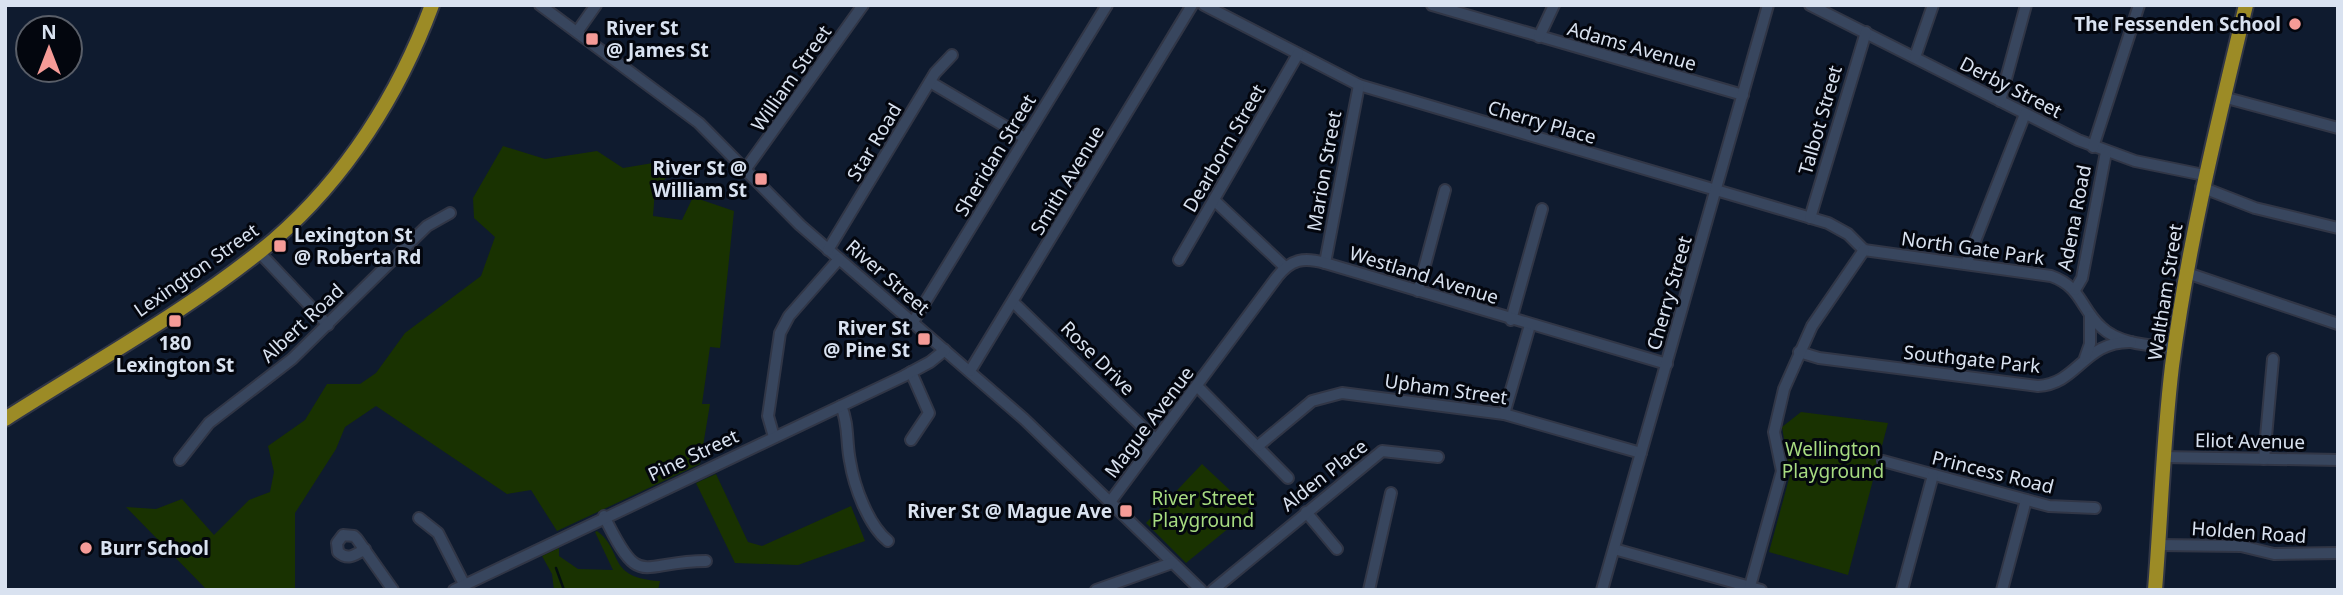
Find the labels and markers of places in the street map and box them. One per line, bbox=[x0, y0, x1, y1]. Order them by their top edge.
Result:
place label: The Fessenden School bbox=[2074, 11, 2281, 37]
place label: River St @ James St bbox=[606, 15, 709, 63]
marker: The Fessenden School bbox=[2287, 16, 2303, 32]
marker: River St @ James St bbox=[584, 31, 600, 47]
place label: River St @ William St bbox=[652, 155, 747, 203]
marker: River St @ William St bbox=[753, 171, 769, 187]
place label: Lexington St @ Roberta Rd bbox=[294, 222, 421, 270]
marker: Lexington St @ Roberta Rd bbox=[272, 238, 288, 254]
marker: 180 Lexington St bbox=[167, 313, 183, 329]
place label: River St @ Pine St bbox=[823, 315, 910, 363]
place label: 180 Lexington St bbox=[116, 330, 234, 378]
marker: River St @ Pine St bbox=[916, 331, 932, 347]
place label: River St @ Mague Ave bbox=[907, 498, 1112, 524]
marker: River St @ Mague Ave bbox=[1118, 503, 1134, 519]
place label: Burr School bbox=[100, 535, 209, 561]
marker: Burr School bbox=[78, 540, 94, 556]

